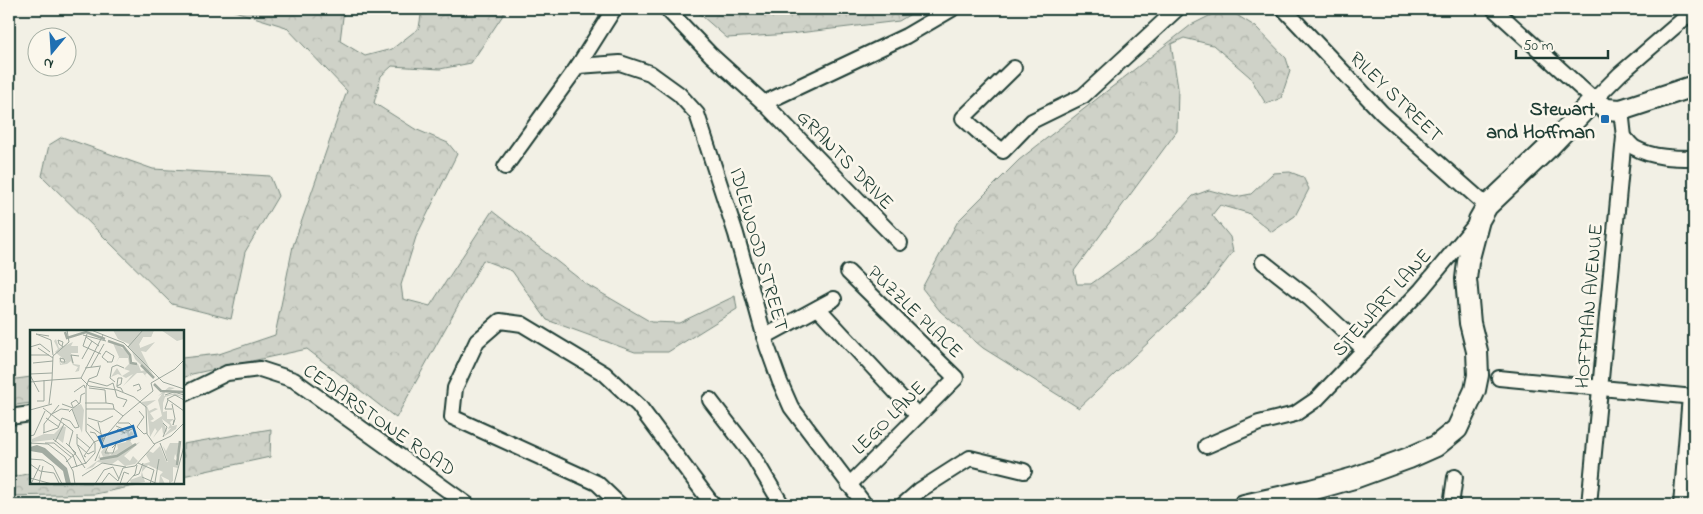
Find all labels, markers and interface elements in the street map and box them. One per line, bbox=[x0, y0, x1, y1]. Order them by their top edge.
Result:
north arrow bbox=[28, 28, 78, 78]
scale bar bbox=[1516, 28, 1608, 60]
text: 50 m bbox=[1523, 35, 1554, 57]
street label: RILEY STREET bbox=[1342, 46, 1449, 150]
text: N bbox=[41, 51, 56, 74]
place label: Stewart and Hoffman bbox=[1486, 96, 1595, 148]
street label: GRANTS DRIVE bbox=[789, 104, 900, 217]
marker: Stewart and Hoffman bbox=[1599, 113, 1611, 125]
street label: IDLEWOOD STREET bbox=[720, 165, 795, 335]
street label: HOFFMAN AVENUE bbox=[1569, 223, 1612, 390]
street label: STEWART LANE bbox=[1326, 243, 1440, 364]
street label: PUZZLE PLACE bbox=[860, 259, 969, 366]
inset map bbox=[30, 330, 184, 484]
street label: CEDARSTONE ROAD bbox=[296, 357, 461, 485]
street label: LEGO LANE bbox=[846, 375, 934, 463]

